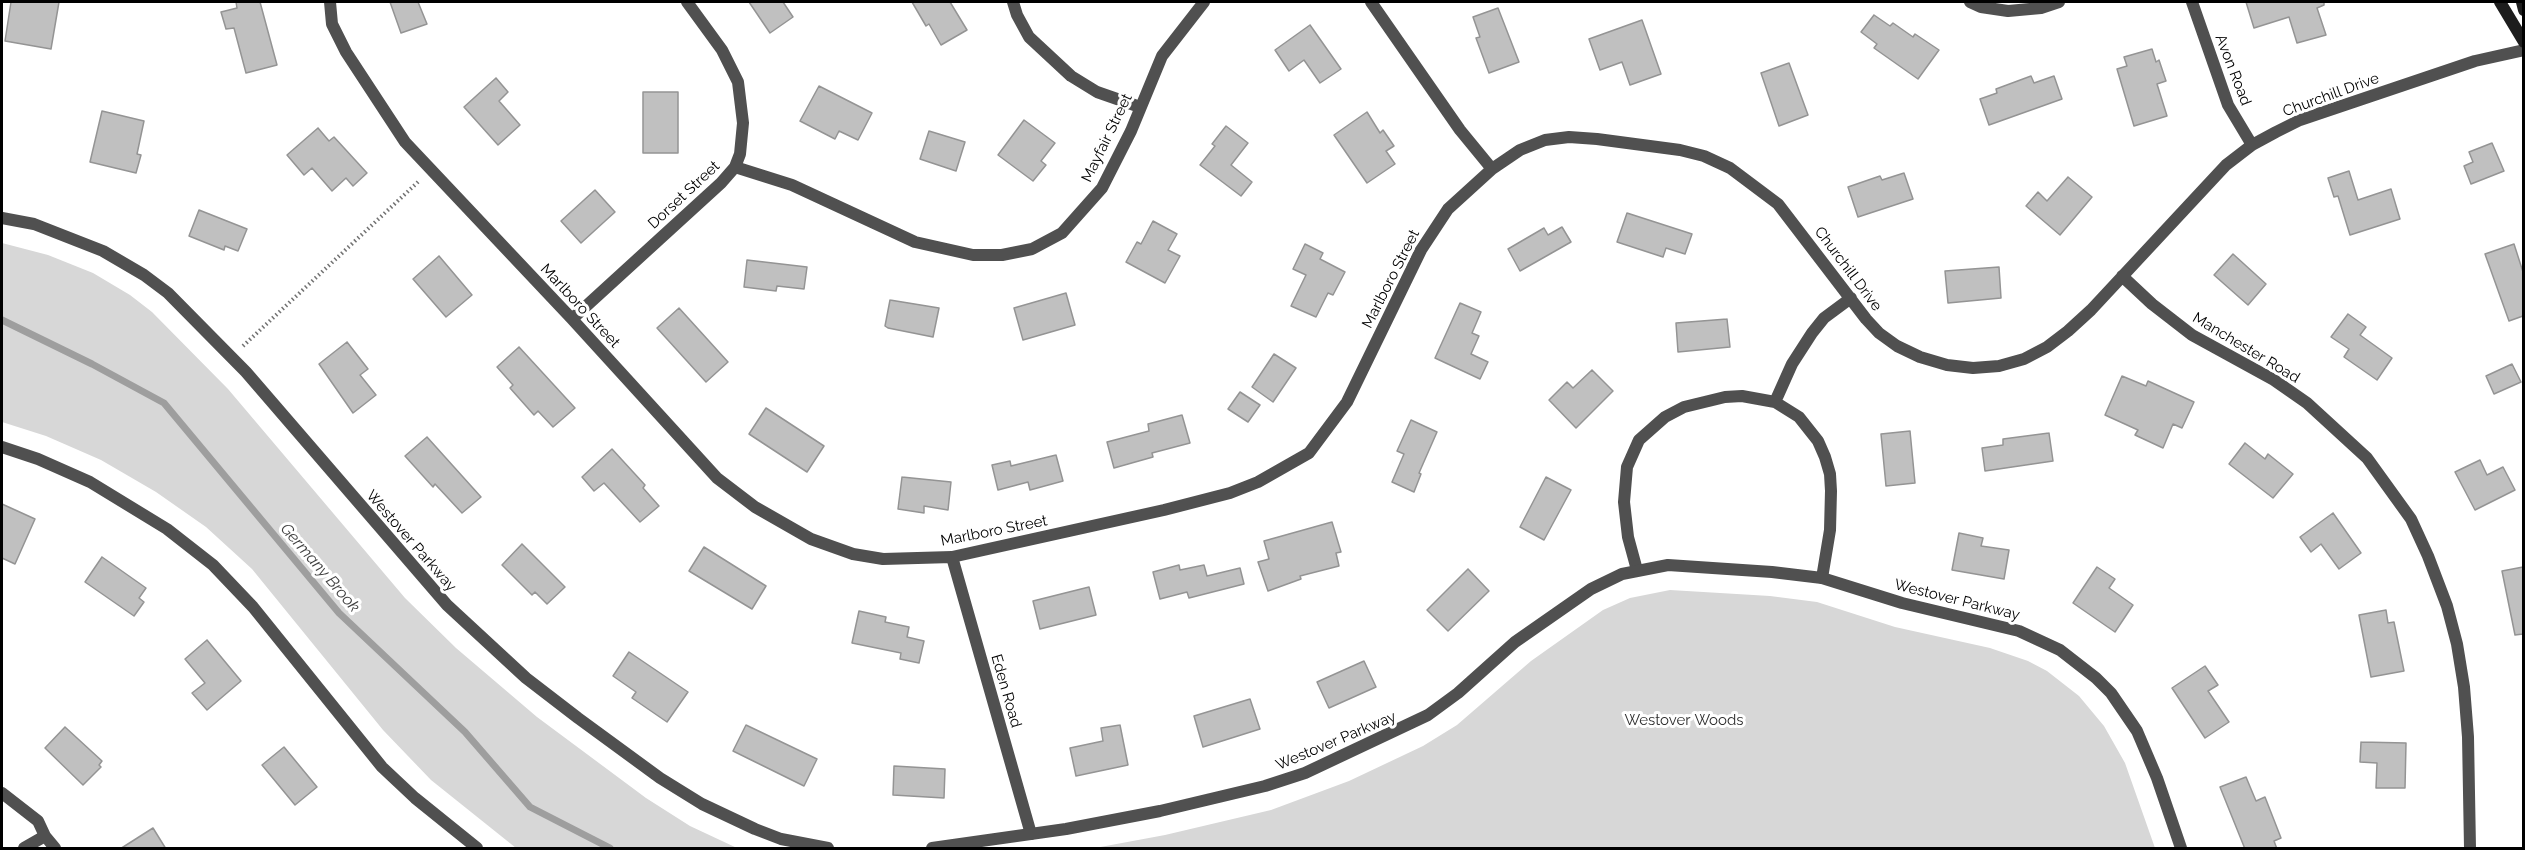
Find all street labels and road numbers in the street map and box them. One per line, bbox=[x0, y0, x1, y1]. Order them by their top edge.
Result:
street label: Avon Road bbox=[2211, 32, 2255, 108]
street label: Churchill Drive bbox=[2280, 69, 2382, 121]
street label: Mayfair Street bbox=[1078, 91, 1136, 185]
street label: Dorset Street bbox=[644, 157, 724, 233]
street label: Churchill Drive bbox=[1810, 223, 1886, 315]
street label: Marlboro Street bbox=[1358, 227, 1424, 331]
street label: Marlboro Street bbox=[537, 260, 623, 352]
street label: Manchester Road bbox=[2189, 309, 2303, 387]
street label: Westover Parkway bbox=[362, 487, 460, 595]
street label: Marlboro Street bbox=[939, 512, 1049, 550]
street label: Westover Parkway bbox=[1892, 576, 2022, 624]
street label: Eden Road bbox=[987, 652, 1025, 730]
street label: Westover Parkway bbox=[1273, 708, 1399, 774]

